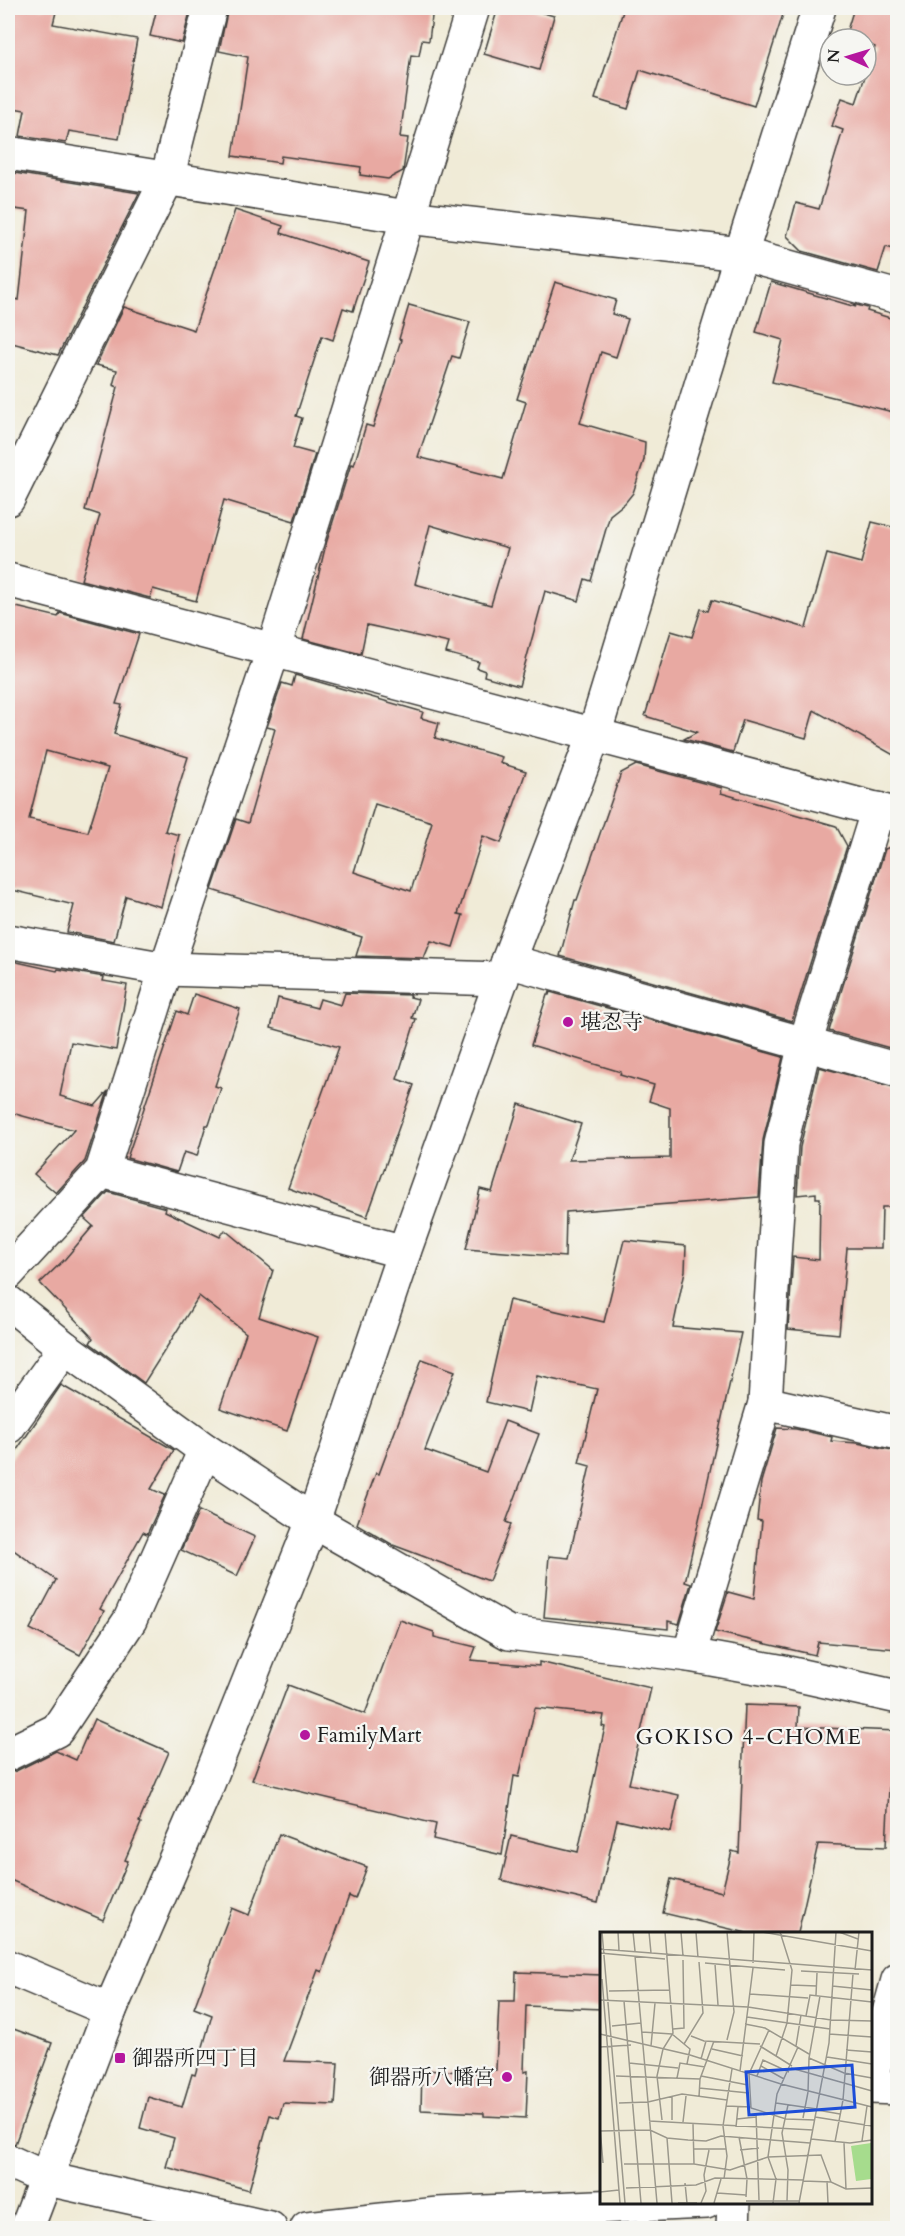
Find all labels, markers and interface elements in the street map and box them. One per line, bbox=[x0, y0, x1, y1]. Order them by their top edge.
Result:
north arrow bbox=[818, 27, 878, 87]
text: N bbox=[823, 48, 845, 64]
place label: 堪忍寺 bbox=[580, 1008, 643, 1037]
marker: 堪忍寺 bbox=[561, 1015, 575, 1029]
place label: FamilyMart bbox=[317, 1721, 422, 1750]
district label: GOKISO 4-CHOME bbox=[636, 1722, 862, 1752]
marker: FamilyMart bbox=[298, 1728, 312, 1742]
inset map bbox=[600, 1932, 872, 2203]
place label: 御器所四丁目 bbox=[132, 2044, 258, 2073]
marker: 御器所四丁目 bbox=[113, 2051, 127, 2065]
place label: 御器所八幡宮 bbox=[369, 2063, 495, 2092]
marker: 御器所八幡宮 bbox=[500, 2070, 514, 2084]

